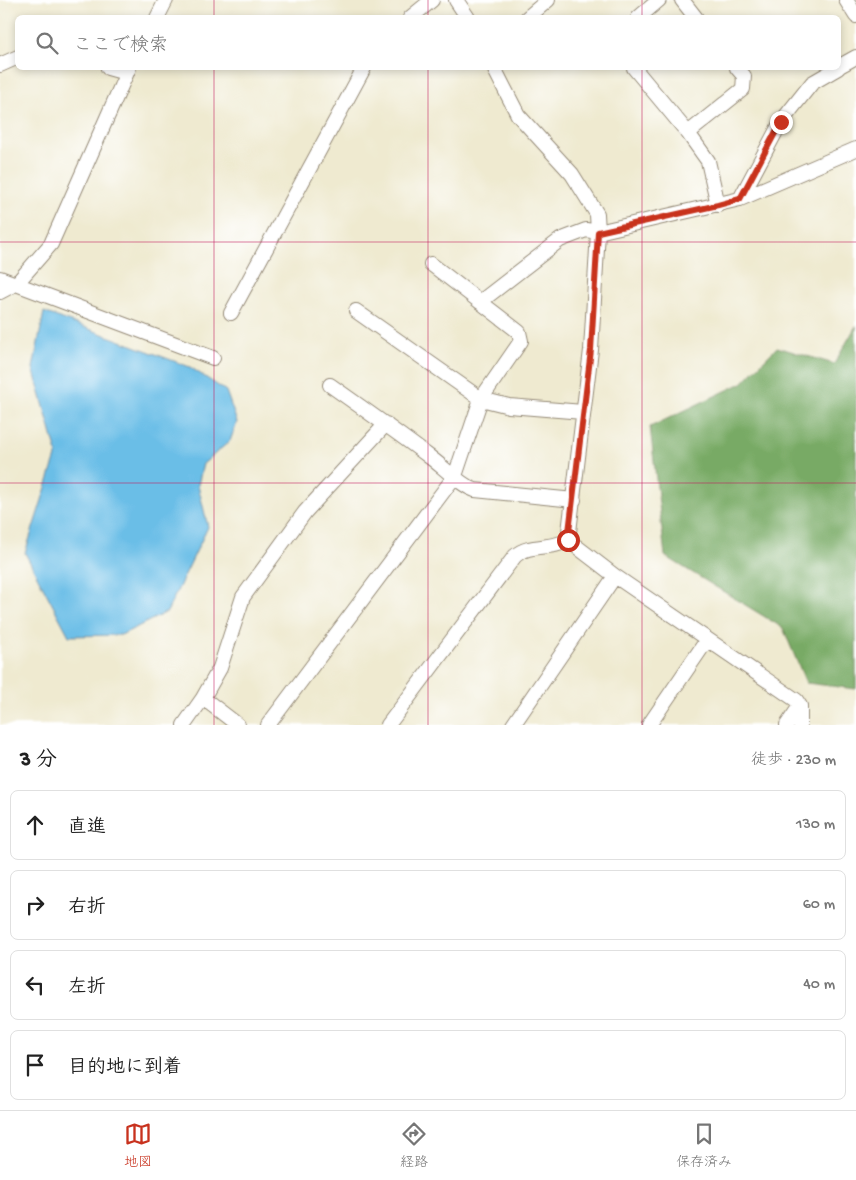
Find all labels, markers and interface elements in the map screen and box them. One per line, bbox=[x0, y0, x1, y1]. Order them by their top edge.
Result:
search box bbox=[15, 15, 841, 70]
icon: search bbox=[33, 29, 61, 57]
text: ここで検索 bbox=[73, 35, 168, 58]
route end bbox=[770, 111, 793, 134]
route start bbox=[557, 529, 580, 552]
text: 3 分 bbox=[20, 749, 57, 774]
text: 徒歩 · 230 m bbox=[751, 752, 836, 771]
icon: ahead bbox=[21, 811, 49, 839]
text: 130 m bbox=[796, 816, 835, 835]
text: 直進 bbox=[68, 817, 106, 840]
icon: right bbox=[21, 891, 49, 919]
text: 60 m bbox=[803, 896, 835, 915]
text: 右折 bbox=[68, 897, 106, 920]
icon: left bbox=[21, 971, 49, 999]
text: 40 m bbox=[803, 976, 835, 995]
text: 左折 bbox=[68, 977, 106, 1000]
icon: arrive bbox=[21, 1051, 49, 1079]
text: 目的地に到着 bbox=[68, 1057, 182, 1080]
tab: 地図 bbox=[124, 1120, 152, 1172]
tab: 経路 bbox=[400, 1120, 428, 1172]
tab: 保存済み bbox=[676, 1120, 732, 1172]

